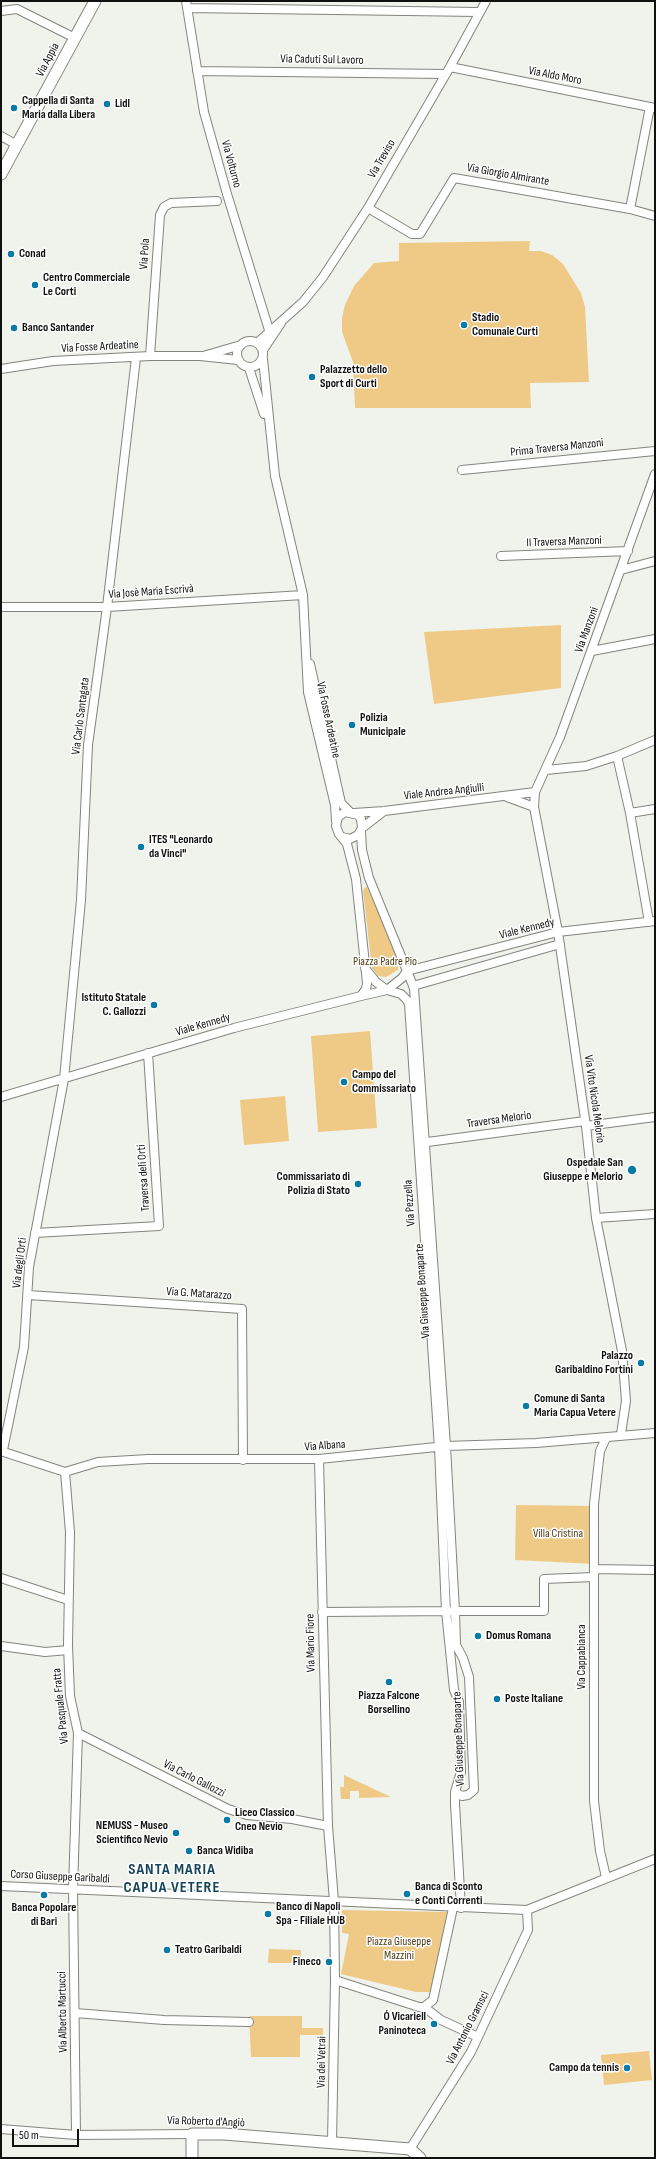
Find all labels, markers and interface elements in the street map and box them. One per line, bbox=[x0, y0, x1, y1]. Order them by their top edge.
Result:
street label: Via Appia bbox=[33, 41, 63, 79]
street label: Via Caduti Sul Lavoro bbox=[280, 52, 364, 68]
street label: Via Aldo Moro bbox=[527, 64, 583, 88]
place label: Cappella di Santa Maria dalla Libera bbox=[22, 94, 95, 122]
place label: Lidl bbox=[115, 97, 130, 111]
marker: Lidl bbox=[102, 99, 112, 109]
marker: Cappella di Santa Maria dalla Libera bbox=[9, 103, 19, 113]
street label: Via Treviso bbox=[365, 137, 399, 181]
street label: Via Volturno bbox=[218, 139, 244, 189]
street label: Via Giorgio Almirante bbox=[466, 161, 550, 189]
street label: Via Pola bbox=[137, 238, 153, 270]
place label: Conad bbox=[19, 247, 46, 261]
marker: Conad bbox=[6, 249, 16, 259]
place label: Centro Commerciale Le Corti bbox=[43, 271, 130, 299]
marker: Centro Commerciale Le Corti bbox=[30, 280, 40, 290]
place label: Stadio Comunale Curti bbox=[472, 311, 538, 339]
marker: Stadio Comunale Curti bbox=[459, 320, 469, 330]
place label: Banco Santander bbox=[22, 321, 94, 335]
marker: Banco Santander bbox=[9, 323, 19, 333]
street label: Via Fosse Ardeatine bbox=[61, 338, 139, 356]
place label: Palazzetto dello Sport di Curti bbox=[320, 363, 387, 391]
marker: Palazzetto dello Sport di Curti bbox=[307, 372, 317, 382]
street label: Prima Traversa Manzoni bbox=[510, 436, 604, 460]
street label: II Traversa Manzoni bbox=[526, 533, 602, 551]
street label: Via Josè Maria Escrivà bbox=[108, 582, 194, 602]
street label: Via Manzoni bbox=[572, 605, 602, 655]
street label: Via Carlo Santagata bbox=[69, 677, 93, 755]
street label: Via Fosse Ardeatine bbox=[313, 681, 343, 759]
place label: Polizia Municipale bbox=[360, 711, 406, 739]
marker: Polizia Municipale bbox=[347, 720, 357, 730]
street label: Viale Andrea Angiulli bbox=[403, 781, 485, 803]
place label: ITES "Leonardo da Vinci" bbox=[149, 833, 213, 861]
marker: ITES "Leonardo da Vinci" bbox=[136, 842, 146, 852]
street label: Viale Kennedy bbox=[498, 915, 556, 943]
park label: Piazza Padre Pio bbox=[353, 955, 417, 969]
place label: Istituto Statale C. Gallozzi bbox=[81, 991, 146, 1019]
marker: Istituto Statale C. Gallozzi bbox=[149, 1000, 159, 1010]
street label: Viale Kennedy bbox=[174, 1010, 232, 1040]
street label: Via Vito Nicola Melorio bbox=[581, 1054, 607, 1144]
place label: Campo del Commissariato bbox=[352, 1068, 416, 1096]
marker: Campo del Commissariato bbox=[339, 1077, 349, 1087]
street label: Traversa Melorio bbox=[466, 1108, 532, 1132]
street label: Traversa deli Orti bbox=[134, 1144, 154, 1212]
place label: Ospedale San Giuseppe e Melorio bbox=[543, 1156, 623, 1184]
marker: Ospedale San Giuseppe e Melorio bbox=[626, 1164, 638, 1176]
place label: Commissariato di Polizia di Stato bbox=[277, 1170, 350, 1198]
marker: Commissariato di Polizia di Stato bbox=[353, 1179, 363, 1189]
street label: Via Pezzella bbox=[401, 1179, 419, 1227]
street label: Via degli Orti bbox=[10, 1237, 30, 1289]
street label: Via Giuseppe Bonaparte bbox=[413, 1243, 433, 1339]
street label: Via G. Matarazzo bbox=[166, 1285, 232, 1303]
place label: Palazzo Garibaldino Fortini bbox=[555, 1349, 633, 1377]
marker: Palazzo Garibaldino Fortini bbox=[636, 1358, 646, 1368]
place label: Comune di Santa Maria Capua Vetere bbox=[534, 1392, 616, 1420]
marker: Comune di Santa Maria Capua Vetere bbox=[521, 1401, 531, 1411]
street label: Via Albana bbox=[304, 1437, 346, 1455]
park label: Villa Cristina bbox=[533, 1527, 583, 1541]
street label: Via Mario Fiore bbox=[303, 1614, 319, 1672]
street label: Via Cappabianca bbox=[575, 1624, 589, 1690]
place label: Domus Romana bbox=[486, 1629, 551, 1643]
marker: Domus Romana bbox=[473, 1631, 483, 1641]
street label: Via Pasquale Fratta bbox=[50, 1668, 72, 1744]
marker: Piazza Falcone Borsellino bbox=[384, 1677, 394, 1687]
place label: Piazza Falcone Borsellino bbox=[358, 1689, 420, 1717]
street label: Via Giuseppe Bonaparte bbox=[450, 1691, 468, 1787]
place label: Poste Italiane bbox=[505, 1692, 563, 1706]
marker: Poste Italiane bbox=[492, 1694, 502, 1704]
street label: Via Carlo Gallozzi bbox=[161, 1757, 227, 1801]
place label: Liceo Classico Cneo Nevio bbox=[235, 1806, 295, 1834]
marker: Liceo Classico Cneo Nevio bbox=[222, 1815, 232, 1825]
place label: NEMUSS - Museo Scientifico Nevio bbox=[96, 1819, 168, 1847]
marker: NEMUSS - Museo Scientifico Nevio bbox=[171, 1828, 181, 1838]
place label: Banca Widiba bbox=[197, 1844, 253, 1858]
marker: Banca Widiba bbox=[184, 1846, 194, 1856]
district label: SANTA MARIA CAPUA VETERE bbox=[124, 1860, 220, 1898]
street label: Corso Giuseppe Garibaldi bbox=[10, 1867, 110, 1887]
place label: Banca di Sconto e Conti Correnti bbox=[415, 1880, 482, 1908]
marker: Banca di Sconto e Conti Correnti bbox=[402, 1889, 412, 1899]
marker: Banca Popolare di Bari bbox=[39, 1890, 49, 1900]
place label: Banco di Napoli Spa - Filiale HUB bbox=[276, 1900, 345, 1928]
place label: Banca Popolare di Bari bbox=[12, 1901, 76, 1929]
marker: Banco di Napoli Spa - Filiale HUB bbox=[263, 1909, 273, 1919]
park label: Piazza Giuseppe Mazzini bbox=[367, 1935, 431, 1963]
place label: Teatro Garibaldi bbox=[175, 1943, 242, 1957]
marker: Teatro Garibaldi bbox=[162, 1945, 172, 1955]
place label: Fineco bbox=[293, 1955, 321, 1969]
marker: Fineco bbox=[324, 1957, 334, 1967]
street label: Via Alberto Martucci bbox=[55, 1971, 71, 2053]
street label: Via Antonio Gramsci bbox=[443, 1989, 493, 2067]
place label: Ó Vicariell Paninoteca bbox=[379, 2010, 426, 2038]
marker: Ó Vicariell Paninoteca bbox=[429, 2019, 439, 2029]
street label: Via dei Vetrai bbox=[314, 2036, 330, 2088]
place label: Campo da tennis bbox=[549, 2061, 619, 2075]
marker: Campo da tennis bbox=[622, 2063, 632, 2073]
street label: Via Roberto d'Angiò bbox=[167, 2113, 245, 2131]
scale bar bbox=[14, 2121, 81, 2147]
text: 50 m bbox=[19, 2128, 39, 2143]

